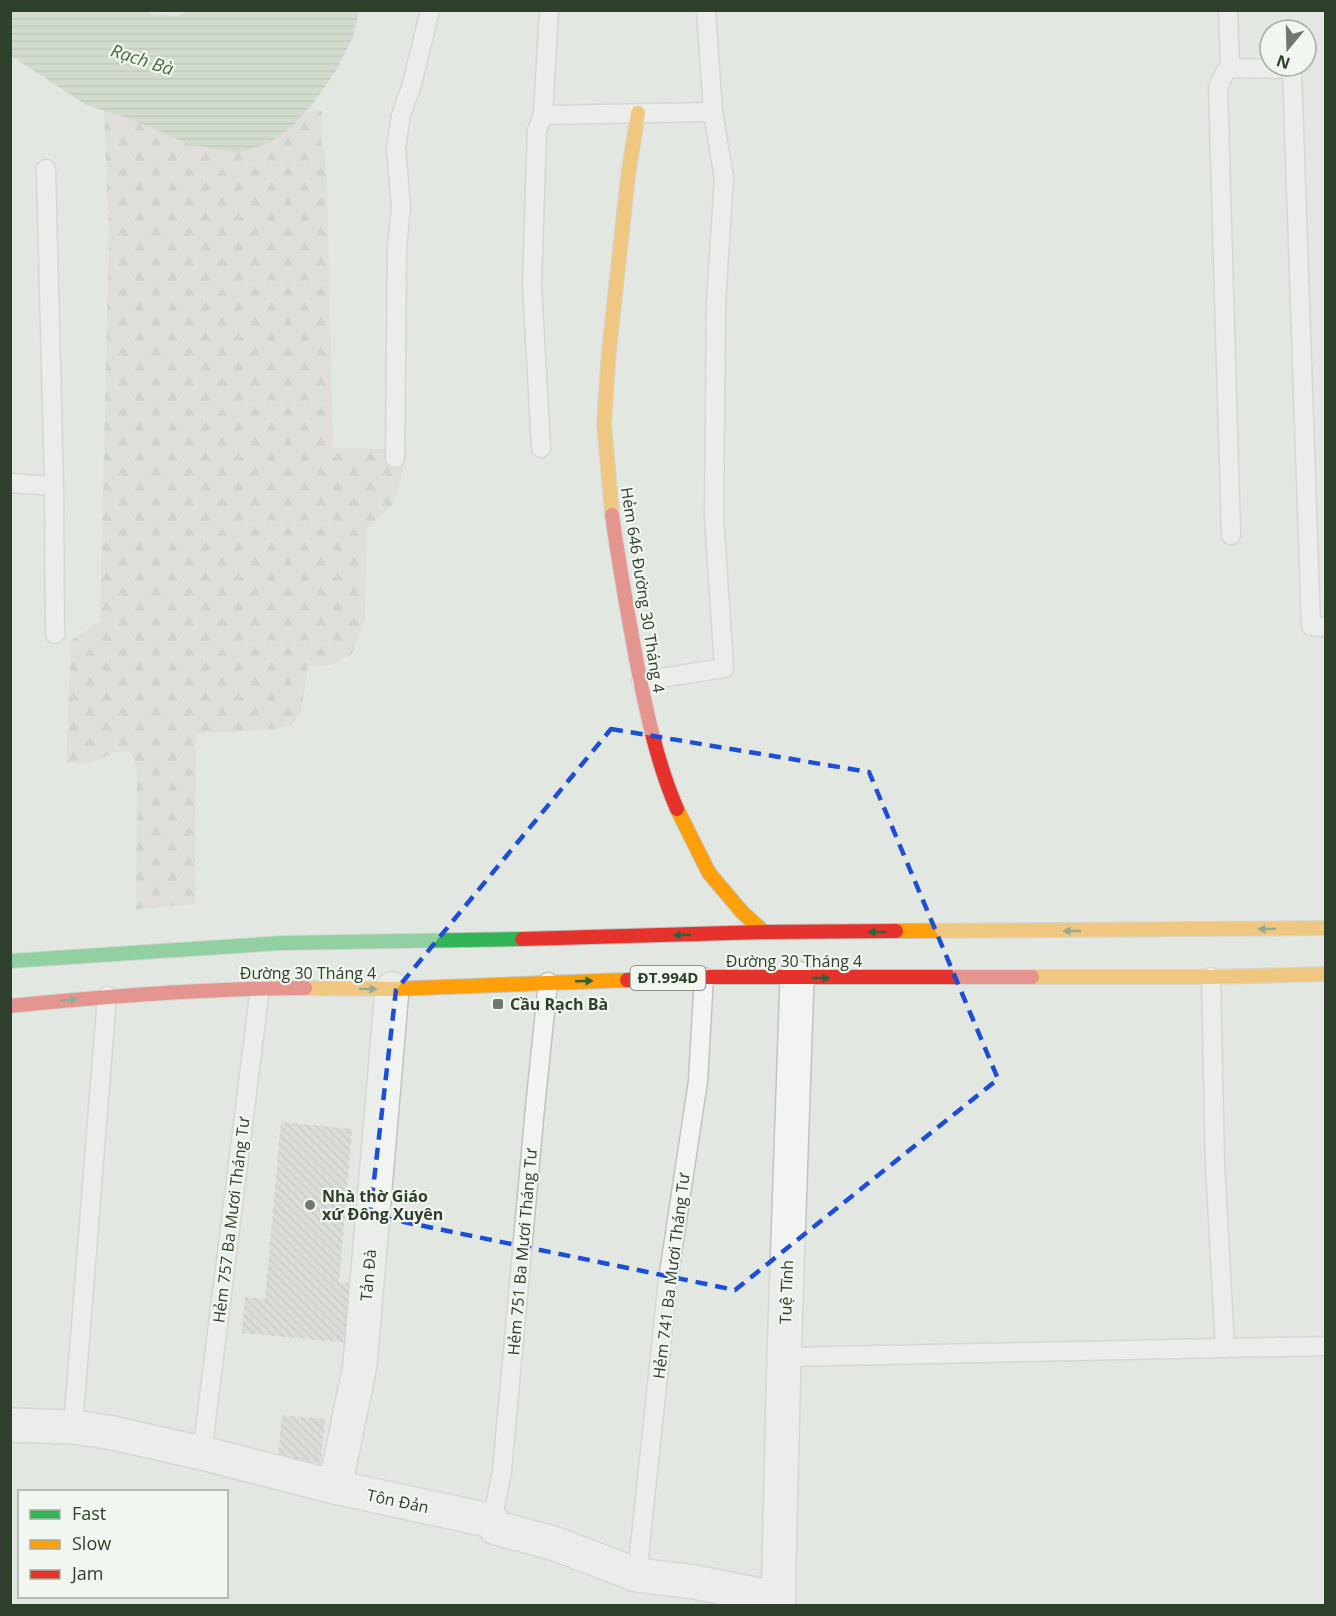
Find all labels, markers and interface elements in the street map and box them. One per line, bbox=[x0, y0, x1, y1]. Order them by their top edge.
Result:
north arrow bbox=[1258, 18, 1318, 78]
water label: Rạch Bà bbox=[108, 38, 177, 80]
text: N bbox=[1273, 50, 1293, 75]
street label: Hẻm 646 Đường 30 Tháng 4 bbox=[616, 486, 670, 694]
one-way arrow bbox=[1258, 924, 1277, 934]
one-way arrow bbox=[1063, 926, 1082, 936]
one-way arrow bbox=[868, 927, 887, 937]
one-way arrow bbox=[673, 931, 692, 940]
street label: Đường 30 Tháng 4 bbox=[726, 950, 862, 972]
street label: Đường 30 Tháng 4 bbox=[240, 962, 376, 984]
road number: ĐT.994D bbox=[630, 966, 706, 990]
one-way arrow bbox=[812, 973, 831, 983]
one-way arrow bbox=[575, 976, 594, 985]
one-way arrow bbox=[359, 984, 378, 994]
place label: Cầu Rạch Bà bbox=[510, 993, 608, 1015]
one-way arrow bbox=[59, 995, 78, 1005]
marker: Cầu Rạch Bà bbox=[491, 997, 505, 1011]
street label: Hẻm 757 Ba Mươi Tháng Tư bbox=[207, 1114, 255, 1324]
street label: Hẻm 751 Ba Mươi Tháng Tư bbox=[502, 1146, 542, 1356]
street label: Hẻm 741 Ba Mươi Tháng Tư bbox=[647, 1170, 695, 1380]
place label: Nhà thờ Giáo xứ Đông Xuyên bbox=[322, 1185, 443, 1225]
marker: Nhà thờ Giáo xứ Đông Xuyên bbox=[303, 1198, 317, 1212]
street label: Tản Đà bbox=[355, 1248, 381, 1302]
street label: Tuệ Tĩnh bbox=[774, 1260, 798, 1324]
street label: Tôn Đản bbox=[365, 1484, 431, 1518]
legend bbox=[18, 1490, 228, 1598]
text: Fast bbox=[72, 1501, 106, 1525]
text: Slow bbox=[72, 1531, 111, 1555]
text: Jam bbox=[70, 1561, 104, 1585]

